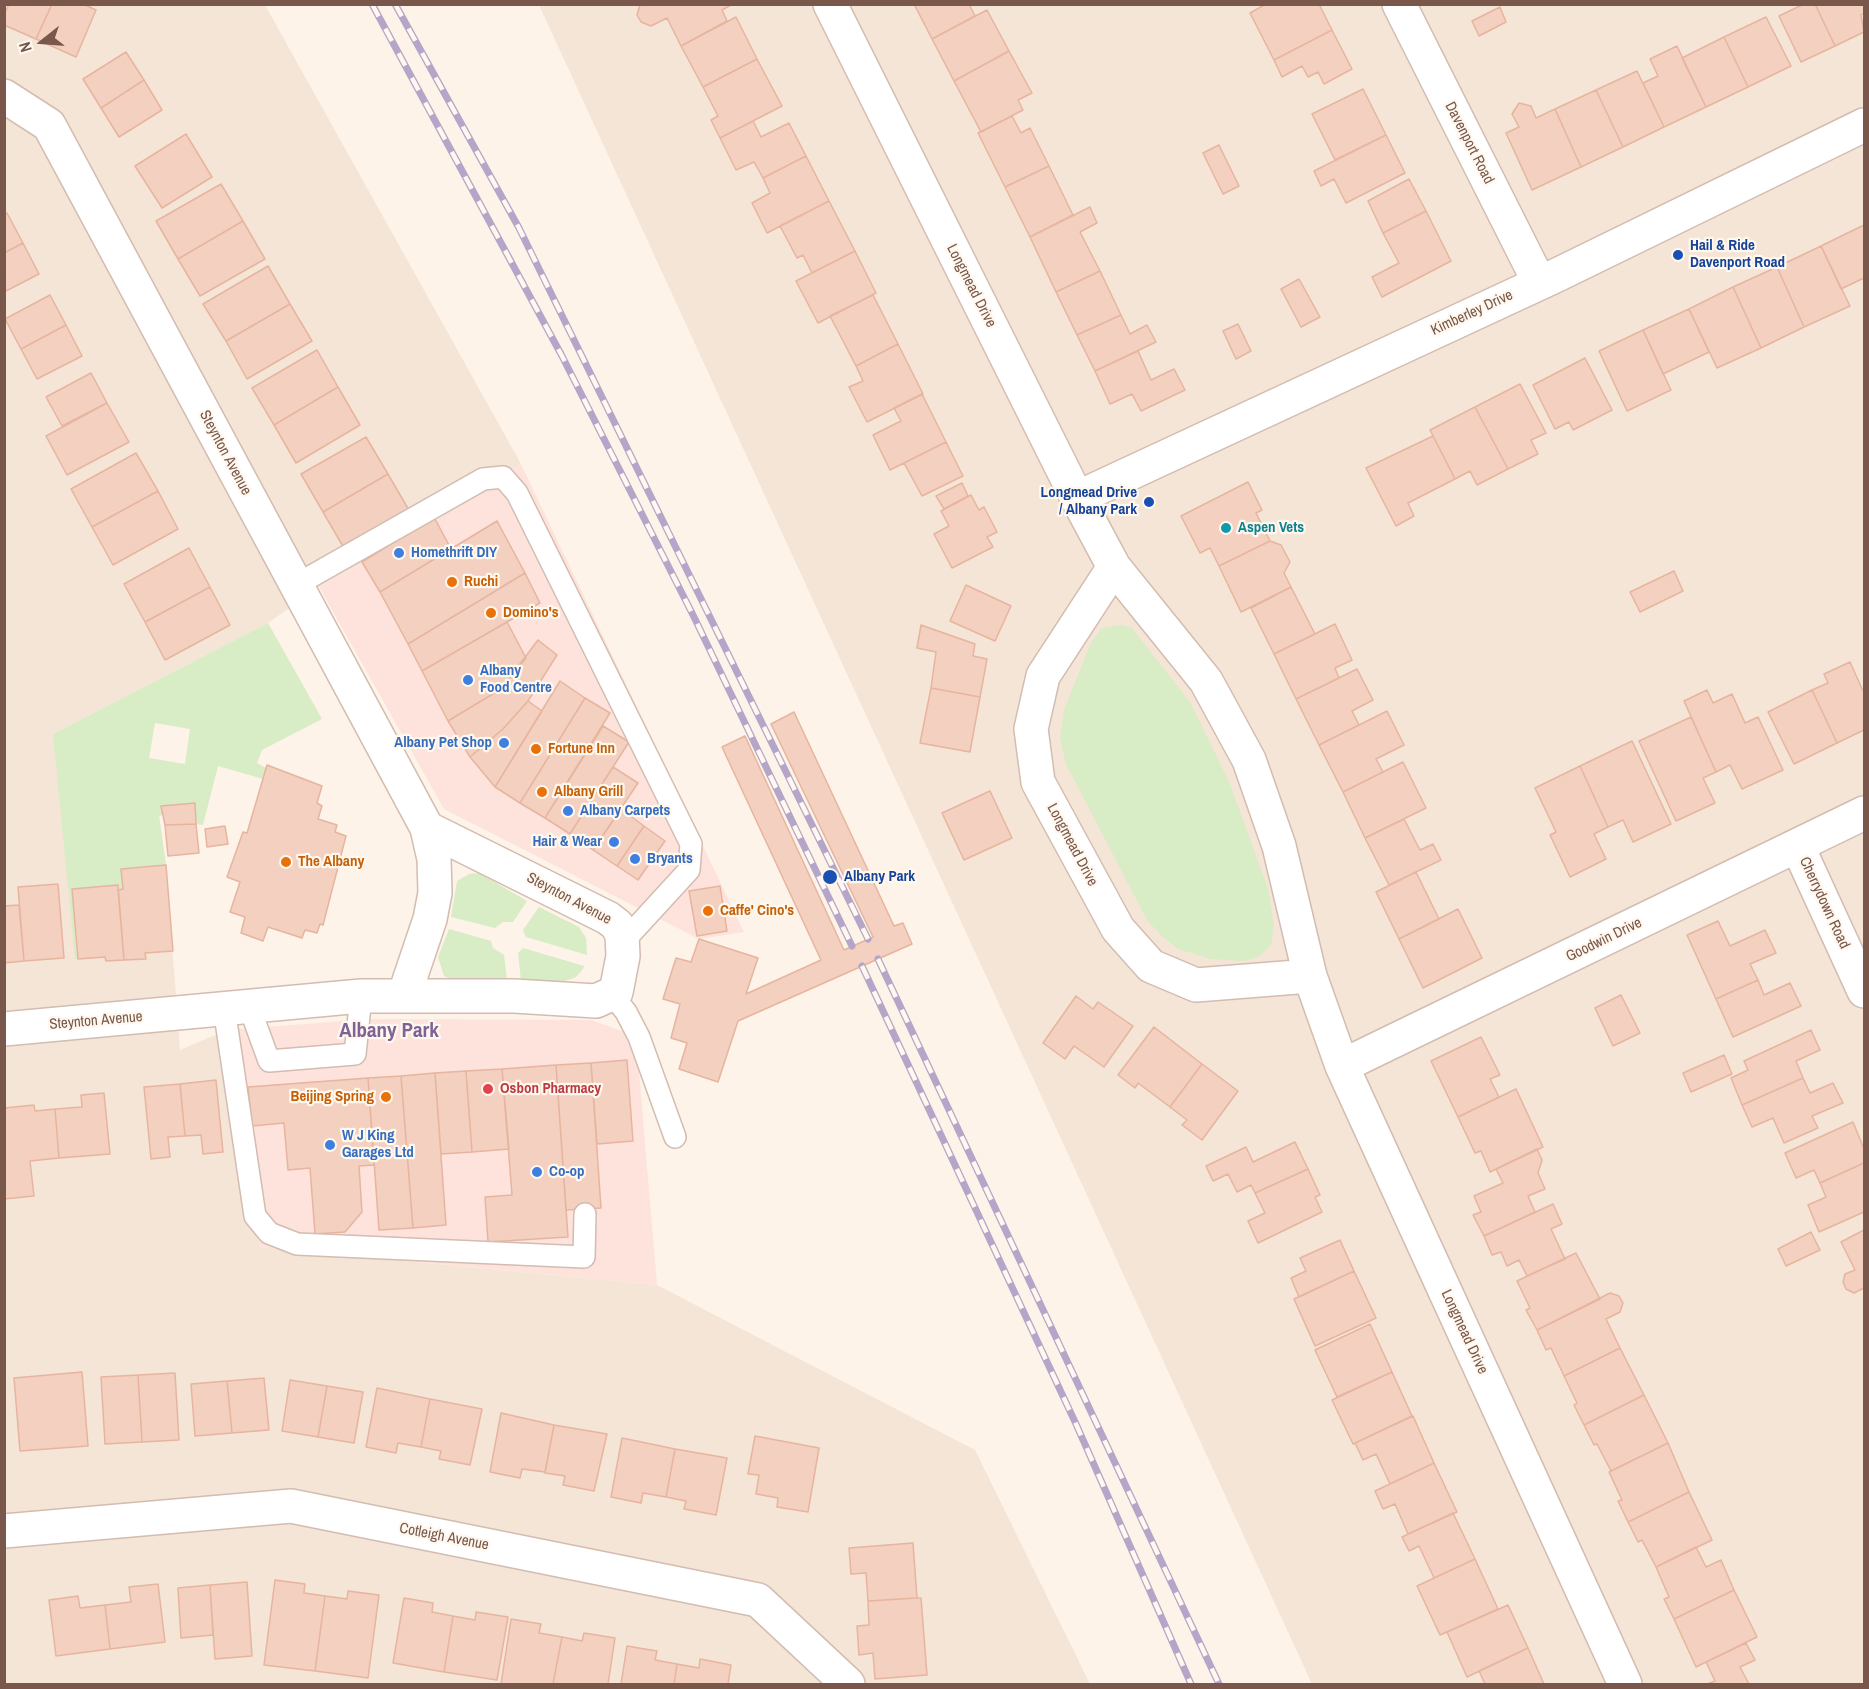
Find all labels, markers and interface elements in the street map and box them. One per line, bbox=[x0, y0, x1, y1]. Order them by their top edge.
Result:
north arrow bbox=[12, 12, 72, 72]
text: N bbox=[13, 40, 37, 55]
street label: Davenport Road bbox=[1441, 99, 1497, 187]
place label: Hail & Ride Davenport Road bbox=[1690, 237, 1785, 272]
street label: Longmead Drive bbox=[942, 241, 1000, 331]
marker: Hail & Ride Davenport Road bbox=[1671, 248, 1685, 262]
street label: Kimberley Drive bbox=[1428, 286, 1516, 340]
street label: Steynton Avenue bbox=[195, 408, 255, 498]
place label: Longmead Drive / Albany Park bbox=[1041, 484, 1137, 519]
marker: Longmead Drive / Albany Park bbox=[1142, 495, 1156, 509]
place label: Aspen Vets bbox=[1238, 519, 1304, 537]
marker: Aspen Vets bbox=[1219, 521, 1233, 535]
place label: Homethrift DIY bbox=[411, 544, 497, 562]
marker: Homethrift DIY bbox=[392, 546, 406, 560]
place label: Ruchi bbox=[464, 573, 498, 591]
marker: Ruchi bbox=[445, 575, 459, 589]
place label: Domino's bbox=[503, 604, 559, 622]
marker: Domino's bbox=[484, 606, 498, 620]
place label: Albany Food Centre bbox=[480, 662, 552, 697]
marker: Albany Food Centre bbox=[461, 673, 475, 687]
place label: Albany Pet Shop bbox=[394, 734, 492, 752]
marker: Albany Pet Shop bbox=[497, 736, 511, 750]
place label: Fortune Inn bbox=[548, 740, 615, 758]
marker: Fortune Inn bbox=[529, 742, 543, 756]
place label: Albany Grill bbox=[554, 783, 623, 801]
marker: Albany Grill bbox=[535, 785, 549, 799]
street label: Longmead Drive bbox=[1043, 801, 1101, 889]
place label: Albany Carpets bbox=[580, 802, 670, 820]
marker: Albany Carpets bbox=[561, 804, 575, 818]
place label: Hair & Wear bbox=[532, 833, 602, 851]
marker: Hair & Wear bbox=[607, 835, 621, 849]
place label: Bryants bbox=[647, 850, 693, 868]
marker: Bryants bbox=[628, 852, 642, 866]
place label: The Albany bbox=[298, 853, 364, 871]
street label: Cherrydown Road bbox=[1795, 854, 1853, 952]
marker: The Albany bbox=[279, 855, 293, 869]
marker: Albany Park bbox=[821, 868, 839, 886]
place label: Albany Park bbox=[844, 868, 915, 886]
street label: Steynton Avenue bbox=[524, 869, 614, 929]
place label: Caffe' Cino's bbox=[720, 902, 794, 920]
marker: Caffe' Cino's bbox=[701, 904, 715, 918]
street label: Goodwin Drive bbox=[1563, 914, 1645, 966]
street label: Steynton Avenue bbox=[49, 1008, 143, 1034]
district label: Albany Park bbox=[339, 1018, 439, 1044]
place label: Osbon Pharmacy bbox=[500, 1080, 601, 1098]
marker: Osbon Pharmacy bbox=[481, 1082, 495, 1096]
place label: Beijing Spring bbox=[291, 1088, 374, 1106]
marker: Beijing Spring bbox=[379, 1090, 393, 1104]
place label: W J King Garages Ltd bbox=[342, 1127, 414, 1162]
marker: W J King Garages Ltd bbox=[323, 1138, 337, 1152]
place label: Co-op bbox=[549, 1163, 585, 1181]
marker: Co-op bbox=[530, 1165, 544, 1179]
street label: Longmead Drive bbox=[1437, 1287, 1491, 1377]
street label: Cotleigh Avenue bbox=[398, 1520, 490, 1554]

